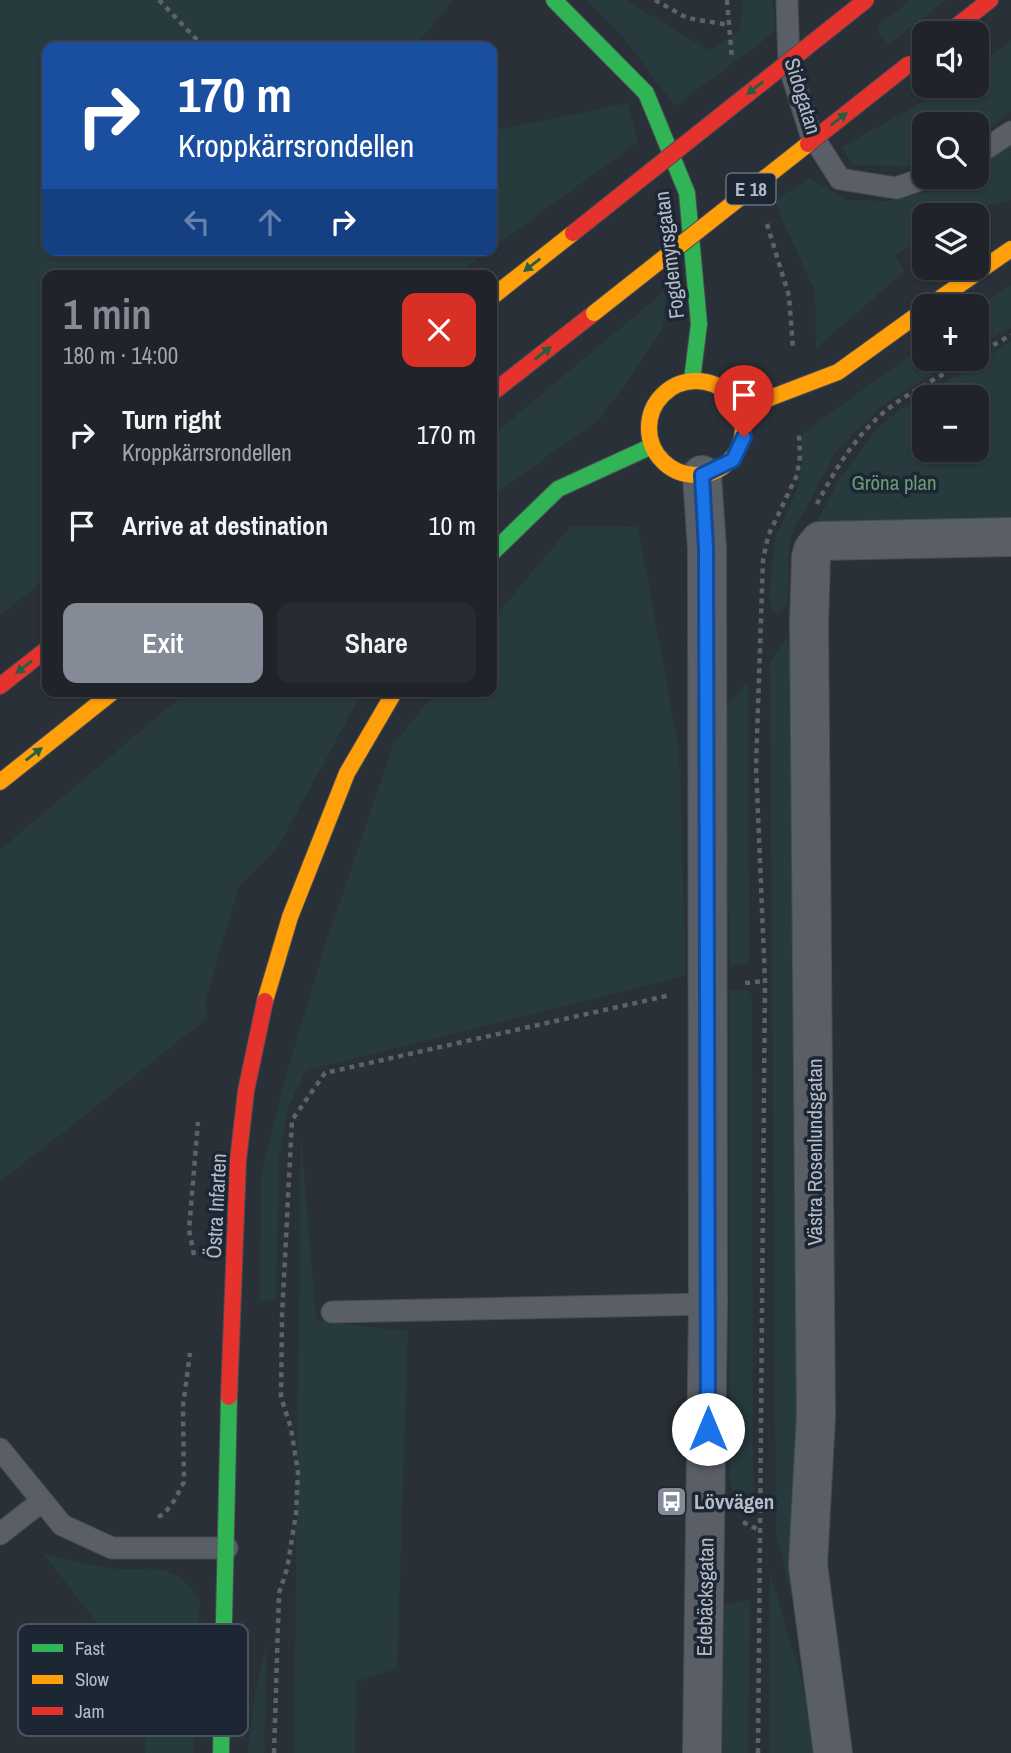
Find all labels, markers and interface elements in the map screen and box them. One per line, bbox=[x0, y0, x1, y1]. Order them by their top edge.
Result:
map controls bbox=[912, 21, 989, 462]
button: sound bbox=[912, 21, 989, 98]
street label: Sidogatan bbox=[778, 54, 828, 138]
text: 170 m bbox=[178, 61, 292, 127]
icon: right bbox=[63, 70, 154, 161]
one-way arrow bbox=[746, 81, 764, 95]
one-way arrow bbox=[830, 111, 848, 126]
button: search bbox=[912, 112, 989, 189]
text: Kroppkärrsrondellen bbox=[178, 124, 414, 167]
road number: E 18 bbox=[726, 174, 776, 204]
street label: Fogdemyrsgatan bbox=[647, 190, 691, 320]
icon: left bbox=[178, 203, 216, 241]
icon: ahead bbox=[251, 203, 289, 241]
icon: right bbox=[324, 203, 362, 241]
button: layers bbox=[912, 203, 989, 280]
one-way arrow bbox=[524, 257, 541, 272]
text: 1 min bbox=[63, 286, 152, 342]
button: close bbox=[402, 293, 476, 367]
button: + bbox=[912, 294, 989, 371]
text: 180 m · 14:00 bbox=[63, 340, 178, 371]
one-way arrow bbox=[533, 346, 551, 361]
pin bbox=[714, 365, 774, 437]
icon: arrive bbox=[725, 376, 763, 414]
button: − bbox=[912, 385, 989, 462]
text: Turn right bbox=[122, 402, 221, 437]
icon: right bbox=[63, 416, 101, 454]
text: 170 m bbox=[417, 417, 476, 452]
text: Kroppkärrsrondellen bbox=[122, 437, 292, 468]
park label: Gröna plan bbox=[851, 468, 937, 497]
icon: arrive bbox=[63, 507, 101, 545]
text: Arrive at destination bbox=[122, 508, 328, 543]
text: 10 m bbox=[429, 508, 476, 543]
button: Exit bbox=[63, 603, 263, 683]
button: Share bbox=[277, 603, 476, 683]
one-way arrow bbox=[15, 660, 33, 675]
one-way arrow bbox=[25, 747, 43, 762]
street label: Västra Rosenlundsgatan bbox=[800, 1058, 829, 1246]
street label: Östra Infarten bbox=[199, 1153, 233, 1259]
position arrow bbox=[671, 1392, 745, 1466]
bus stop icon: Lövvägen bbox=[654, 1484, 688, 1518]
place label: Lövvägen bbox=[694, 1487, 774, 1516]
street label: Edebäcksgatan bbox=[689, 1537, 721, 1657]
legend bbox=[18, 1624, 248, 1736]
text: Fast bbox=[75, 1635, 105, 1661]
text: Slow bbox=[75, 1666, 110, 1692]
text: Jam bbox=[75, 1698, 104, 1724]

